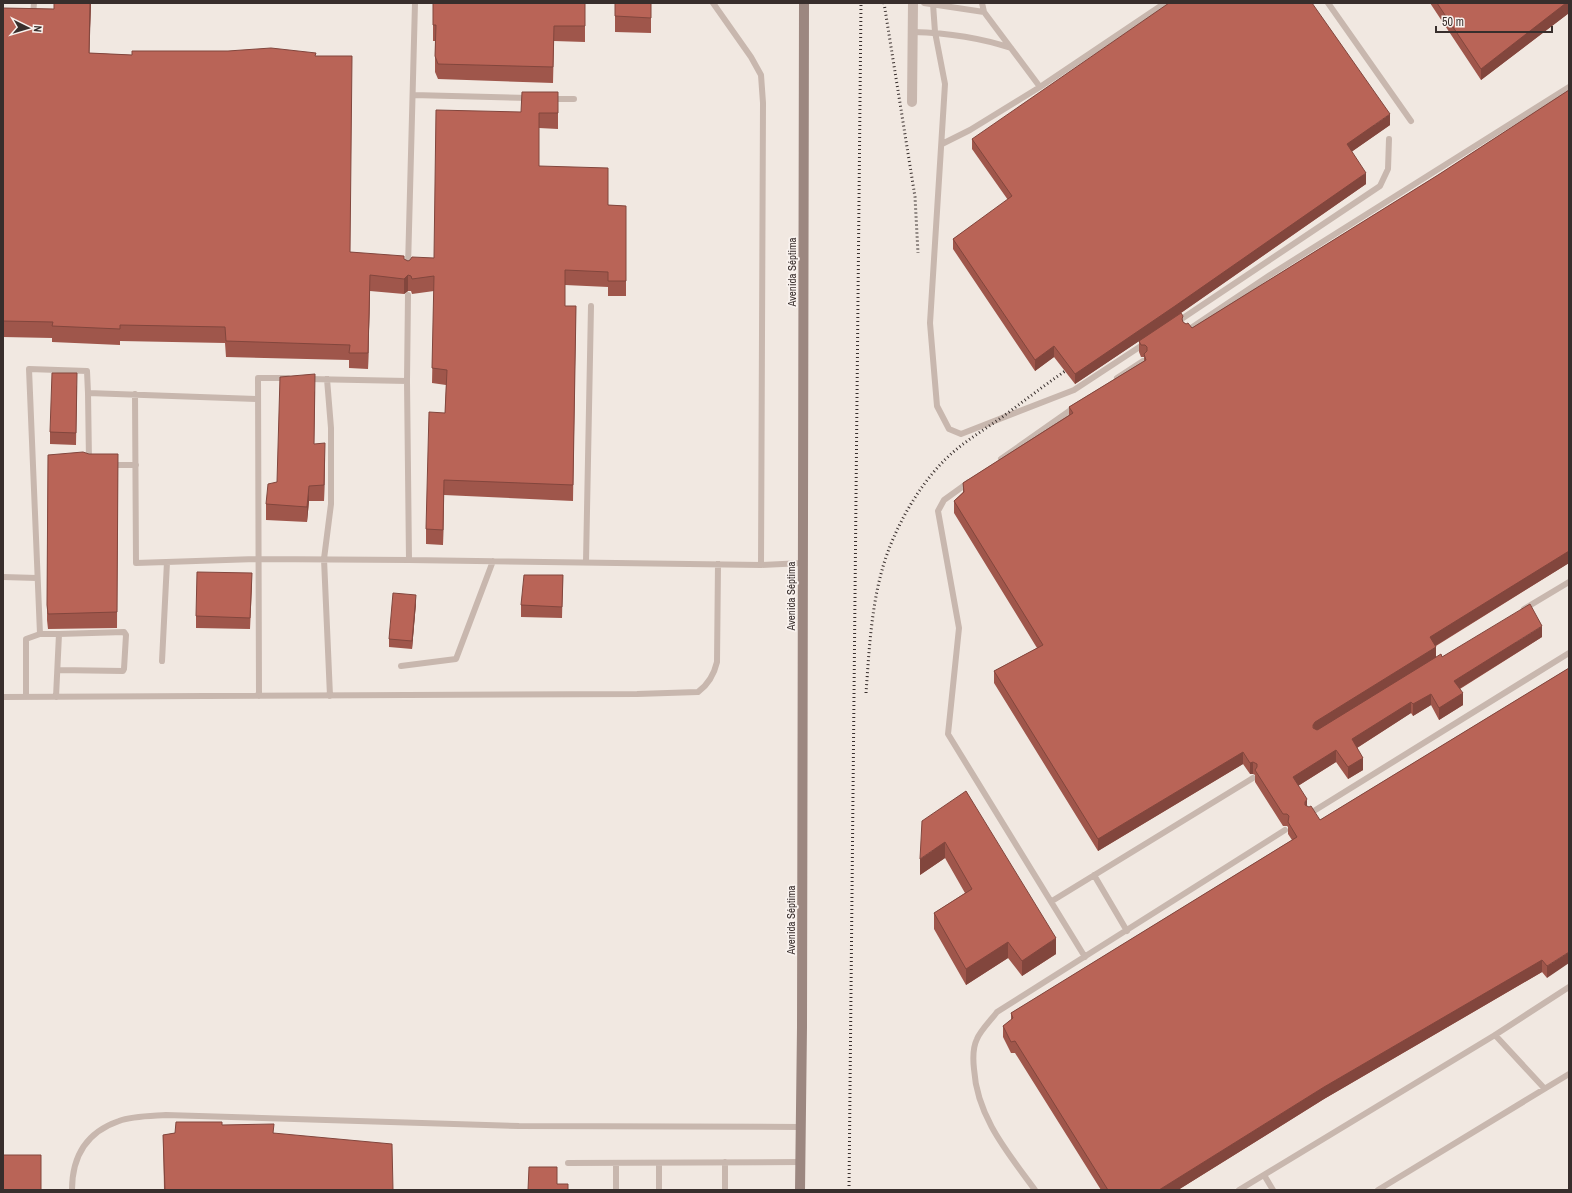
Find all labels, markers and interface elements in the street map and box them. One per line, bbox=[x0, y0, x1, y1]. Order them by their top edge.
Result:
north arrow bbox=[8, 8, 48, 48]
scale bar bbox=[1436, 8, 1552, 34]
text: 50 m bbox=[1442, 14, 1464, 30]
text: N bbox=[31, 25, 45, 33]
street label: Avenida Séptima bbox=[785, 237, 799, 308]
street label: Avenida Séptima bbox=[784, 561, 798, 632]
street label: Avenida Séptima bbox=[784, 885, 798, 956]

